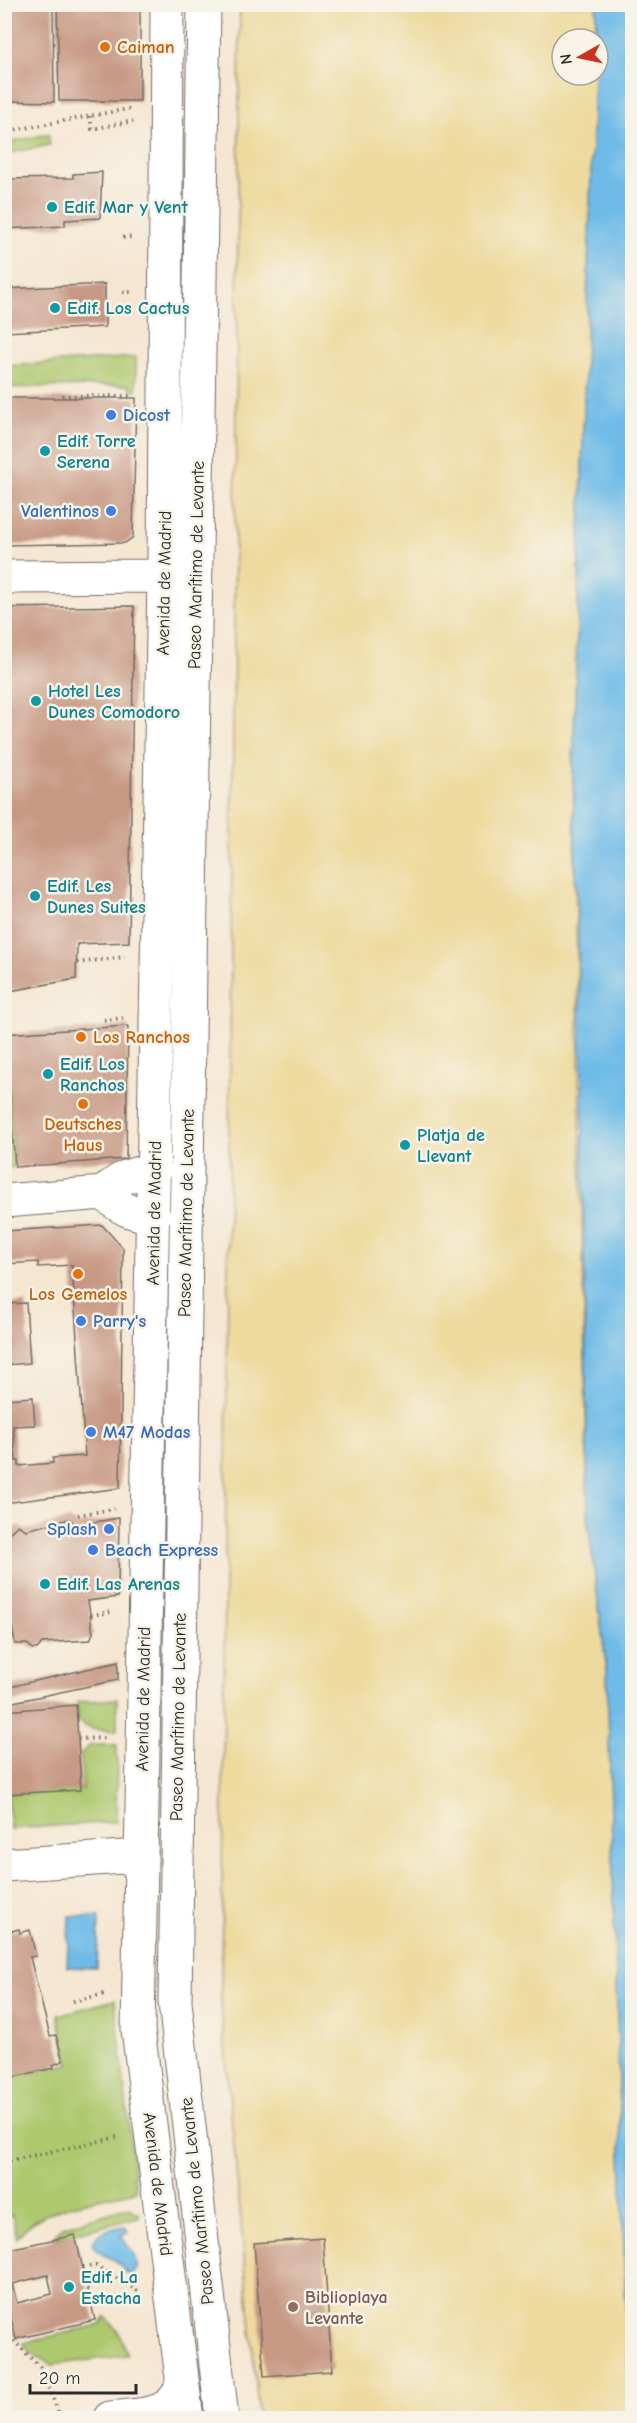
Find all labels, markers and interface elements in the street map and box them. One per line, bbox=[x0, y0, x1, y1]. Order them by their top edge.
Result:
north arrow bbox=[550, 27, 610, 87]
place label: Caiman bbox=[117, 37, 175, 58]
marker: Caiman bbox=[98, 40, 112, 54]
text: N bbox=[556, 53, 576, 66]
place label: Edif. Mar y Vent bbox=[64, 197, 189, 218]
marker: Edif. Mar y Vent bbox=[45, 200, 59, 214]
place label: Edif. Los Cactus bbox=[67, 298, 190, 319]
marker: Edif. Los Cactus bbox=[48, 301, 62, 315]
place label: Dicost bbox=[123, 405, 171, 426]
marker: Dicost bbox=[104, 408, 118, 422]
place label: Edif. Torre Serena bbox=[57, 431, 136, 473]
marker: Edif. Torre Serena bbox=[38, 444, 52, 458]
street label: Paseo Marítimo de Levante bbox=[184, 461, 209, 669]
place label: Valentinos bbox=[21, 501, 99, 522]
marker: Valentinos bbox=[104, 504, 118, 518]
street label: Avenida de Madrid bbox=[153, 510, 176, 656]
place label: Hotel Les Dunes Comodoro bbox=[48, 681, 180, 723]
marker: Hotel Les Dunes Comodoro bbox=[29, 694, 43, 708]
place label: Edif. Les Dunes Suites bbox=[47, 876, 146, 918]
marker: Edif. Les Dunes Suites bbox=[28, 889, 42, 903]
place label: Los Ranchos bbox=[93, 1027, 190, 1048]
marker: Los Ranchos bbox=[74, 1030, 88, 1044]
place label: Edif. Los Ranchos bbox=[60, 1054, 125, 1096]
marker: Edif. Los Ranchos bbox=[41, 1067, 55, 1081]
marker: Deutsches Haus bbox=[76, 1097, 90, 1111]
street label: Paseo Marítimo de Levante bbox=[174, 1109, 199, 1317]
place label: Deutsches Haus bbox=[44, 1114, 122, 1156]
place label: Platja de Llevant bbox=[417, 1125, 485, 1167]
marker: Platja de Llevant bbox=[398, 1138, 412, 1152]
street label: Avenida de Madrid bbox=[143, 1140, 166, 1286]
marker: Los Gemelos bbox=[71, 1267, 85, 1281]
place label: Los Gemelos bbox=[29, 1284, 128, 1305]
place label: Parry's bbox=[93, 1311, 147, 1332]
marker: Parry's bbox=[74, 1314, 88, 1328]
place label: M47 Modas bbox=[103, 1422, 191, 1443]
marker: M47 Modas bbox=[84, 1425, 98, 1439]
place label: Splash bbox=[47, 1519, 97, 1540]
marker: Splash bbox=[102, 1522, 116, 1536]
place label: Beach Express bbox=[105, 1540, 218, 1561]
marker: Beach Express bbox=[86, 1543, 100, 1557]
place label: Edif. Las Arenas bbox=[57, 1574, 180, 1595]
marker: Edif. Las Arenas bbox=[38, 1577, 52, 1591]
street label: Paseo Marítimo de Levante bbox=[166, 1613, 191, 1821]
street label: Avenida de Madrid bbox=[132, 1626, 155, 1772]
street label: Paseo Marítimo de Levante bbox=[176, 2096, 219, 2306]
street label: Avenida de Madrid bbox=[138, 2111, 177, 2257]
place label: Edif. La Estacha bbox=[81, 2267, 141, 2309]
marker: Edif. La Estacha bbox=[62, 2280, 76, 2294]
place label: Biblioplaya Levante bbox=[305, 2287, 388, 2329]
marker: Biblioplaya Levante bbox=[286, 2300, 300, 2314]
scale bar bbox=[30, 2357, 136, 2395]
text: 20 m bbox=[39, 2368, 80, 2389]

